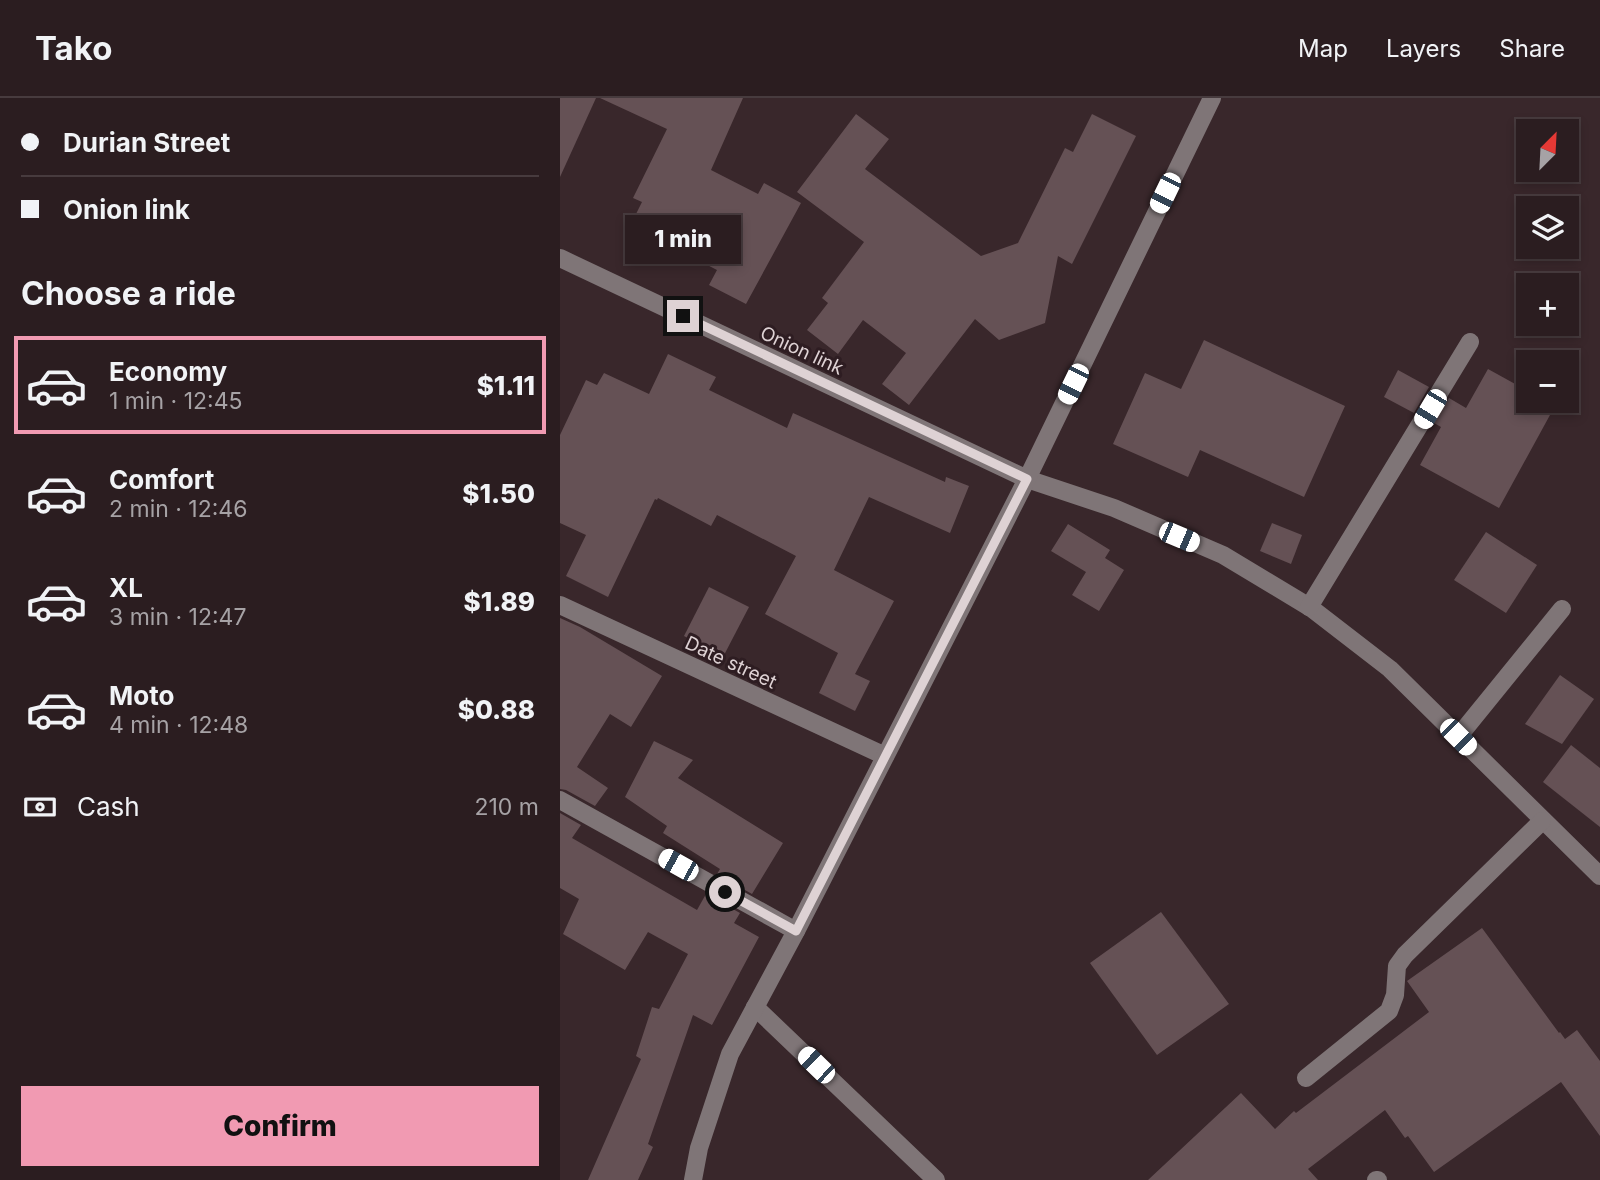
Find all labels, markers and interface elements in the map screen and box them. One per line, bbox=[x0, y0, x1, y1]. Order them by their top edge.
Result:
text: Tako bbox=[35, 28, 112, 68]
text: Map bbox=[1298, 34, 1348, 63]
text: Layers bbox=[1386, 34, 1461, 63]
text: Share bbox=[1499, 34, 1565, 63]
north arrow bbox=[1516, 119, 1578, 182]
map controls bbox=[1516, 119, 1579, 413]
text: Durian Street bbox=[63, 127, 230, 158]
car bbox=[1147, 170, 1184, 216]
text: Onion link bbox=[63, 194, 190, 225]
button: layers bbox=[1516, 196, 1579, 259]
callout: 1 min bbox=[625, 214, 741, 264]
text: 1 min bbox=[654, 225, 712, 253]
button: + bbox=[1516, 273, 1579, 336]
text: Choose a ride bbox=[21, 274, 236, 313]
route end bbox=[667, 300, 699, 332]
street label: Onion link bbox=[757, 321, 848, 380]
button: − bbox=[1516, 350, 1579, 413]
icon: car bbox=[25, 354, 88, 417]
text: Economy bbox=[109, 356, 227, 387]
car bbox=[1055, 361, 1092, 407]
text: $1.11 bbox=[477, 370, 535, 401]
car bbox=[1411, 386, 1450, 432]
text: 1 min · 12:45 bbox=[109, 387, 243, 415]
icon: car bbox=[25, 462, 88, 525]
text: Comfort bbox=[109, 464, 214, 495]
text: $1.50 bbox=[462, 478, 535, 509]
text: 2 min · 12:46 bbox=[109, 495, 248, 523]
car bbox=[1156, 519, 1203, 555]
icon: car bbox=[25, 570, 88, 633]
text: XL bbox=[109, 572, 143, 603]
text: $1.89 bbox=[464, 586, 535, 617]
text: 3 min · 12:47 bbox=[109, 603, 246, 631]
street label: Date street bbox=[681, 631, 780, 694]
icon: car bbox=[25, 678, 88, 741]
text: Moto bbox=[109, 680, 174, 711]
text: $0.88 bbox=[458, 694, 535, 725]
text: 4 min · 12:48 bbox=[109, 711, 248, 739]
car bbox=[1436, 715, 1481, 759]
icon: cash bbox=[21, 788, 59, 826]
text: Cash bbox=[77, 791, 140, 822]
text: 210 m bbox=[474, 793, 539, 821]
car bbox=[655, 846, 702, 884]
route start bbox=[709, 876, 741, 908]
car bbox=[794, 1043, 839, 1087]
button: Confirm bbox=[21, 1086, 539, 1166]

